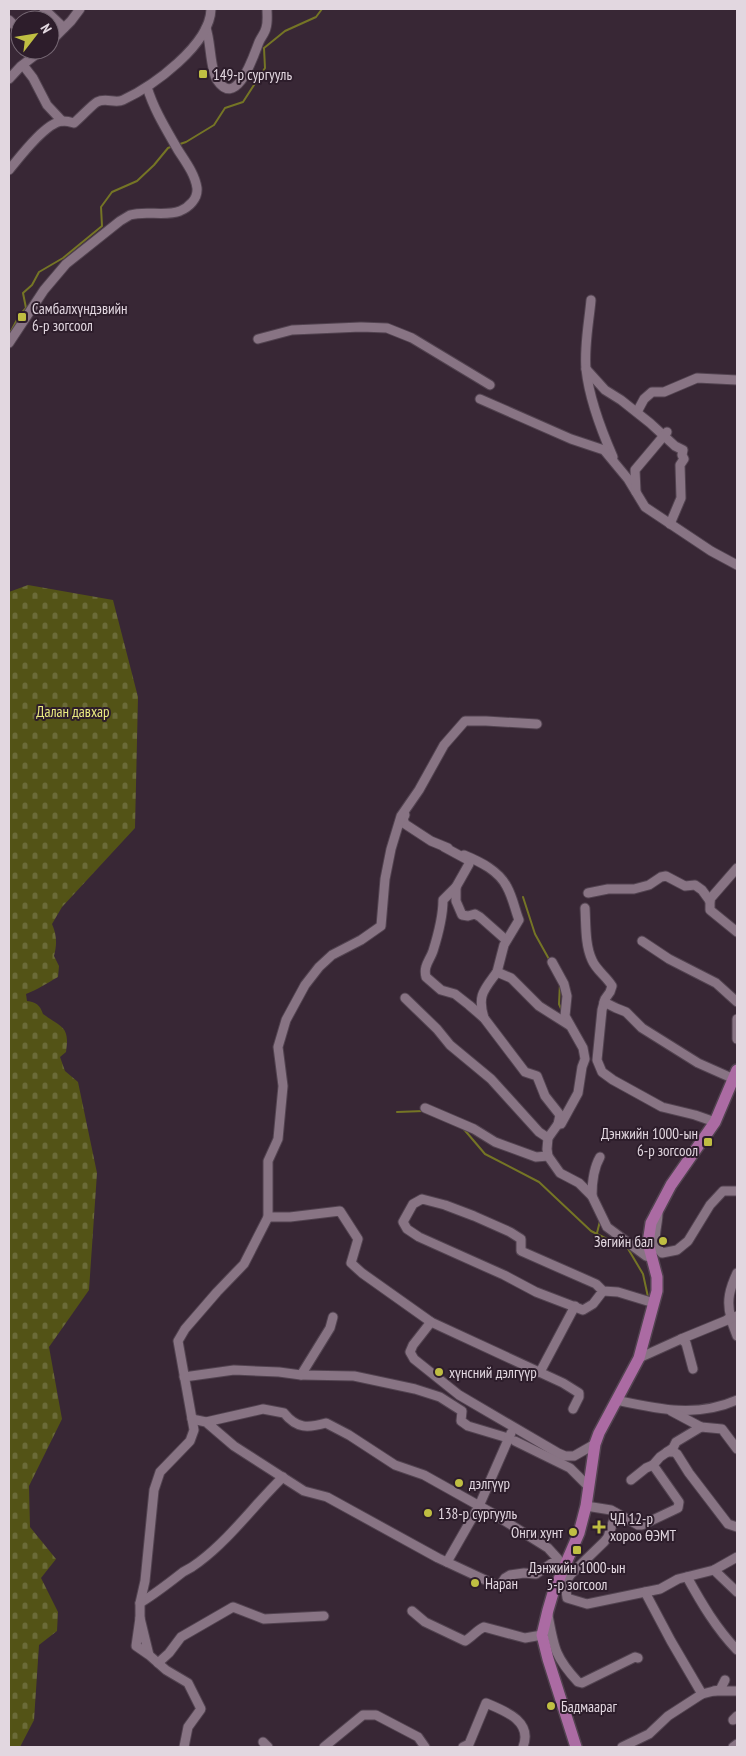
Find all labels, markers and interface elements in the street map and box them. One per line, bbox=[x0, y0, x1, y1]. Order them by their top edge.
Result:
north arrow bbox=[10, 10, 60, 60]
text: N bbox=[36, 20, 56, 36]
place label: 149-р сургууль bbox=[213, 65, 292, 84]
marker: 149-р сургууль bbox=[197, 68, 209, 80]
place label: Самбалхүндэвийн 6-р зогсоол bbox=[32, 299, 128, 335]
marker: Самбалхүндэвийн 6-р зогсоол bbox=[16, 311, 28, 323]
park label: Далан давхар bbox=[36, 702, 110, 721]
place label: Дэнжийн 1000-ын 6-р зогсоол bbox=[601, 1124, 698, 1160]
marker: Дэнжийн 1000-ын 6-р зогсоол bbox=[702, 1136, 714, 1148]
place label: Зөгийн бал bbox=[594, 1232, 653, 1251]
marker: Зөгийн бал bbox=[657, 1235, 669, 1247]
place label: хүнсний дэлгүүр bbox=[449, 1363, 537, 1382]
marker: хүнсний дэлгүүр bbox=[433, 1366, 445, 1378]
place label: дэлгүүр bbox=[469, 1474, 510, 1493]
marker: дэлгүүр bbox=[453, 1477, 465, 1489]
place label: 138-р сургууль bbox=[438, 1504, 517, 1523]
marker: 138-р сургууль bbox=[422, 1507, 434, 1519]
place label: ЧД 12-р хороо ӨЭМТ bbox=[610, 1509, 677, 1545]
marker: ЧД 12-р хороо ӨЭМТ bbox=[592, 1520, 606, 1534]
place label: Онги хунт bbox=[511, 1523, 563, 1542]
marker: Онги хунт bbox=[567, 1526, 579, 1538]
marker: Дэнжийн 1000-ын 5-р зогсоол bbox=[571, 1544, 583, 1556]
place label: Дэнжийн 1000-ын 5-р зогсоол bbox=[528, 1558, 626, 1594]
place label: Наран bbox=[485, 1574, 518, 1593]
marker: Наран bbox=[469, 1577, 481, 1589]
place label: Бадмаараг bbox=[561, 1697, 618, 1716]
marker: Бадмаараг bbox=[545, 1700, 557, 1712]

